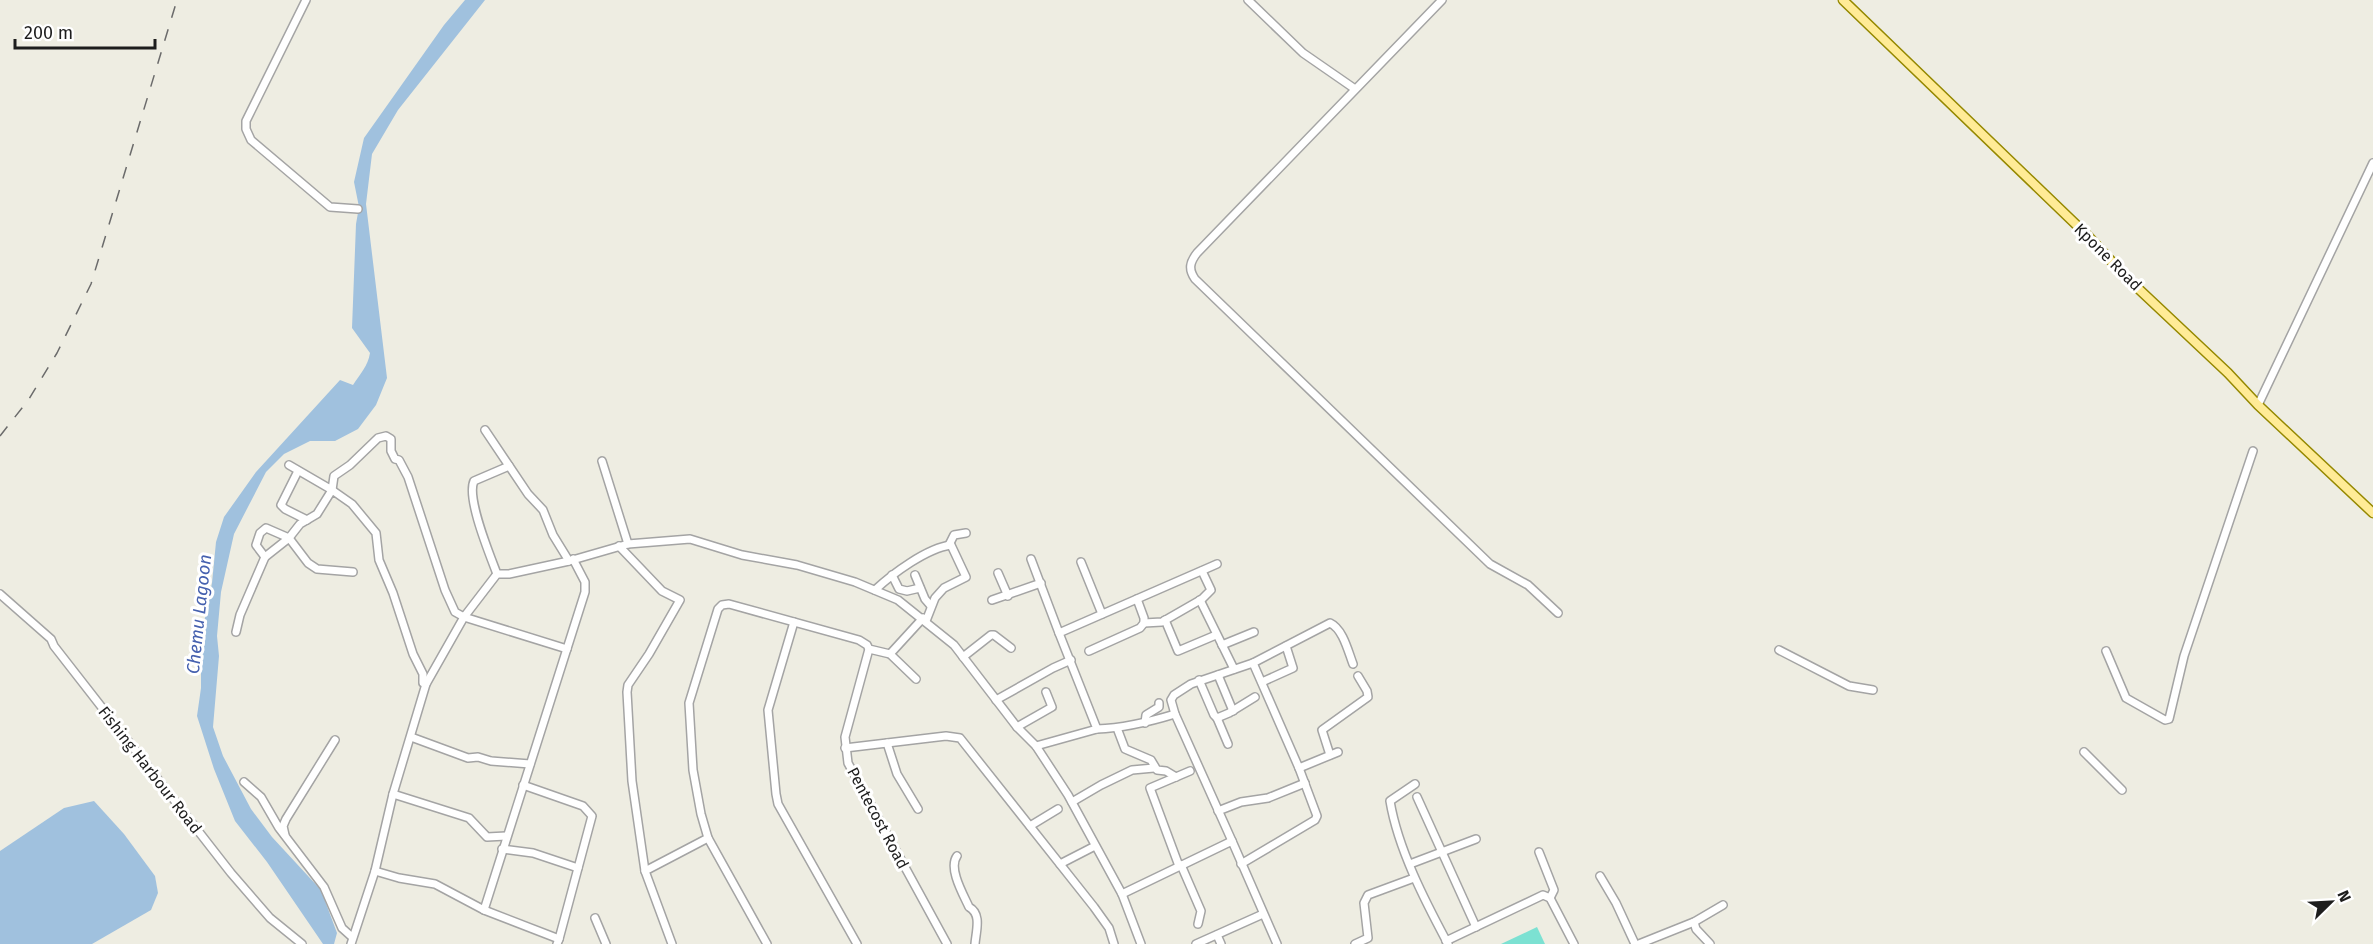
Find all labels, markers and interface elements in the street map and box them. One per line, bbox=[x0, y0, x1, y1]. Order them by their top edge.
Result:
scale bar bbox=[15, 12, 154, 50]
text: 200 m bbox=[24, 22, 73, 44]
street label: Kpone Road bbox=[2070, 219, 2146, 295]
water label: Chemu Lagoon bbox=[182, 553, 216, 675]
street label: Fishing Harbour Road bbox=[94, 703, 206, 837]
street label: Pentecost Road bbox=[843, 764, 913, 872]
north arrow bbox=[2301, 872, 2361, 932]
text: N bbox=[2333, 887, 2355, 905]

